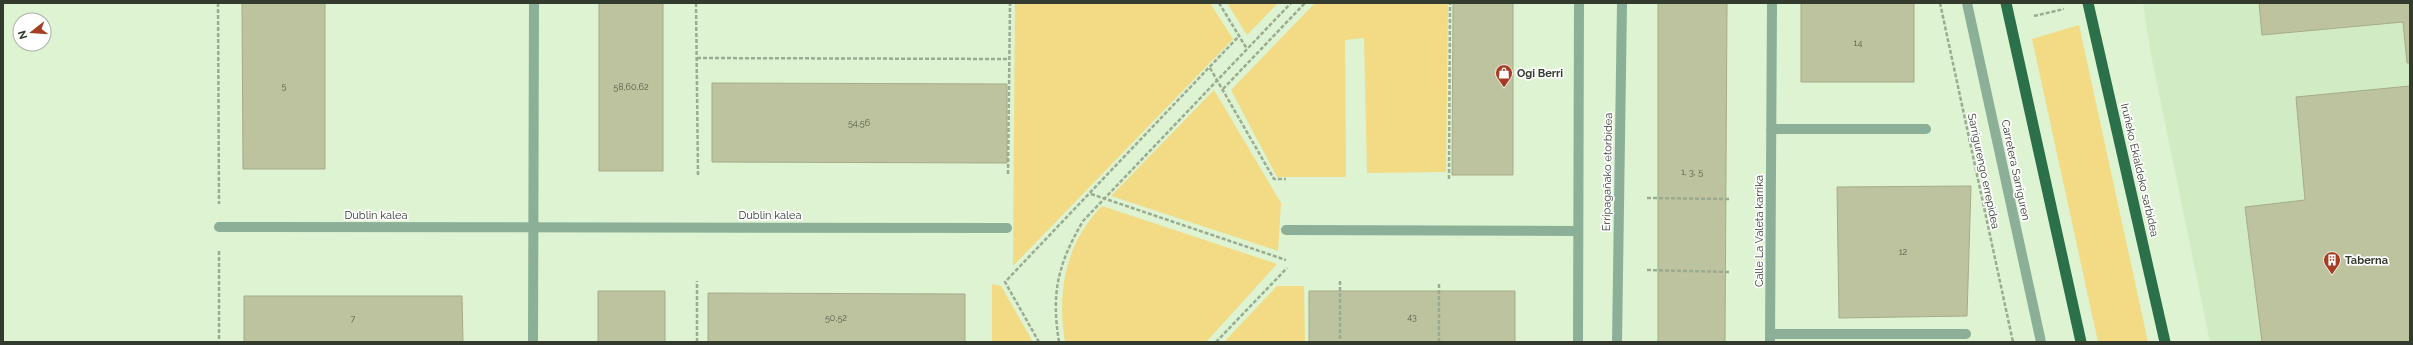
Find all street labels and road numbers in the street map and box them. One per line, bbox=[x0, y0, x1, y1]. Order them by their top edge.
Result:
street label: Iruñeko Ekialdeko sarbidea bbox=[2118, 102, 2161, 238]
street label: Sarrigurengo errepidea bbox=[1965, 112, 2002, 230]
street label: Erripagañako etorbidea bbox=[1600, 113, 1615, 231]
street label: Carretera Sarriguren bbox=[1998, 118, 2033, 222]
street label: Calle La Valeta karrika bbox=[1753, 175, 1766, 287]
street label: Dublin kalea bbox=[344, 209, 408, 222]
street label: Dublin kalea bbox=[738, 209, 802, 222]

